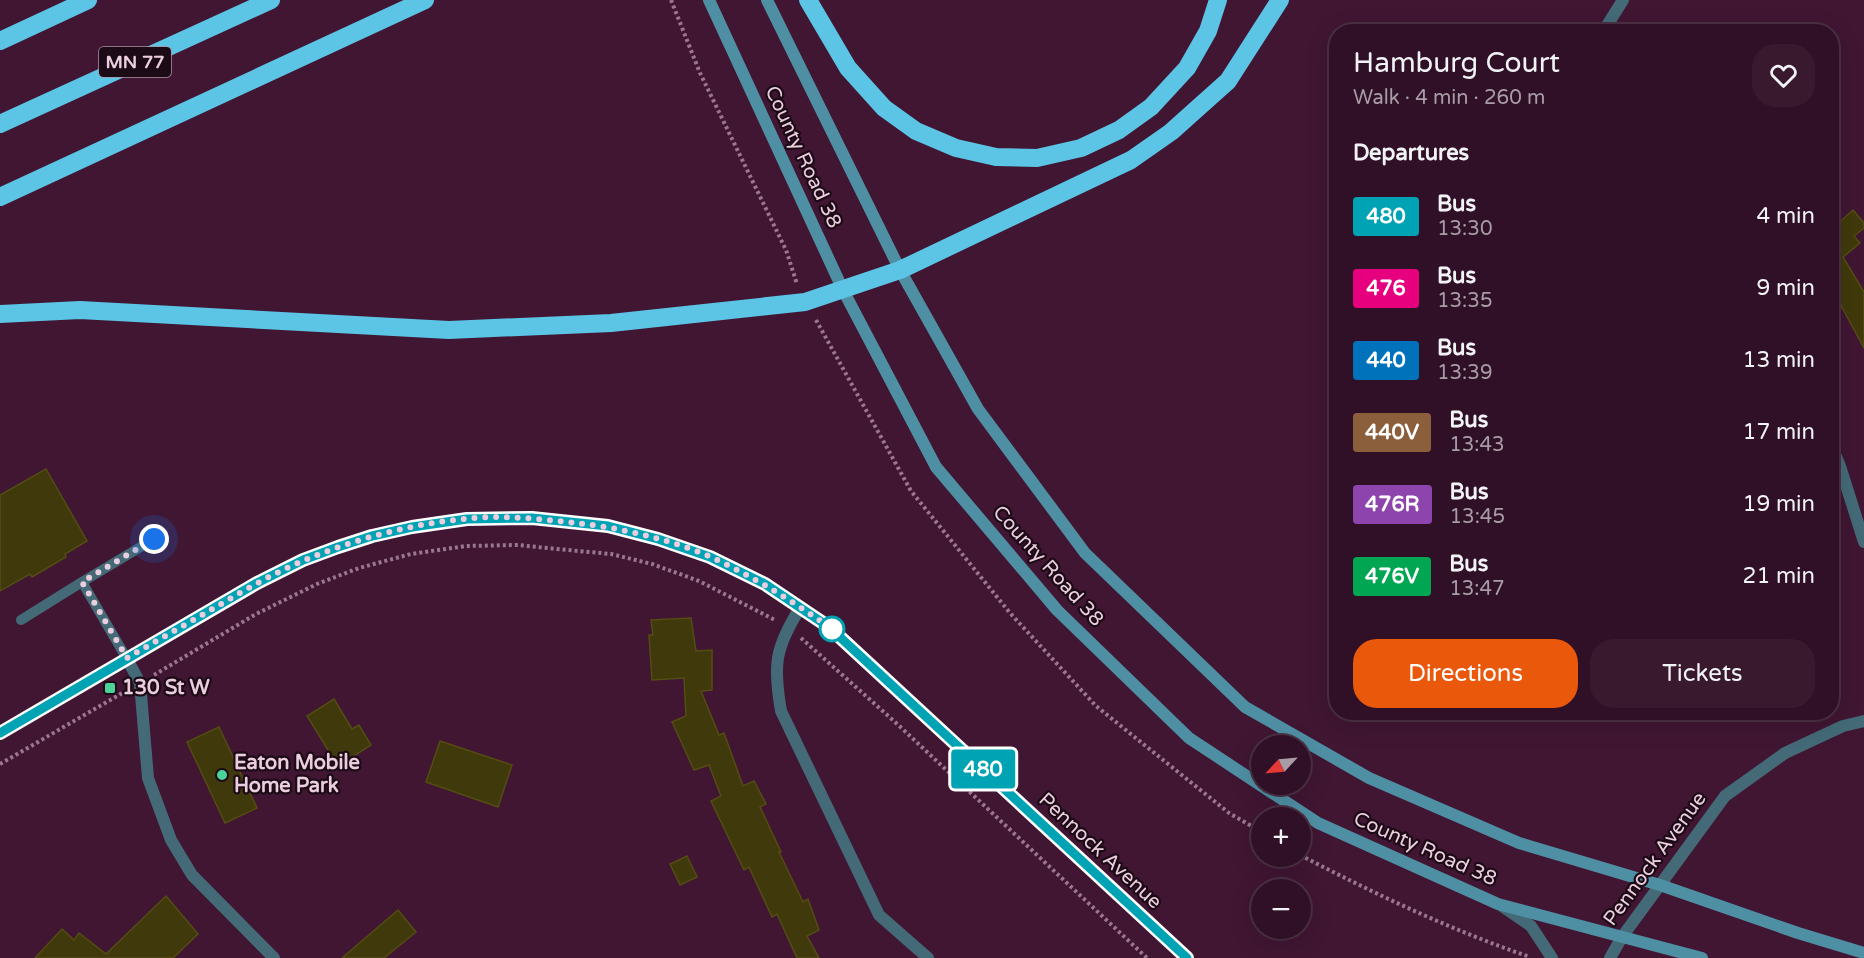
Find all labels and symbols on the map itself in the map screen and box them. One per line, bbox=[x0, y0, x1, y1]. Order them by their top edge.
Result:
road number: MN 77 bbox=[99, 47, 171, 77]
street label: County Road 38 bbox=[760, 82, 846, 232]
street label: County Road 38 bbox=[988, 501, 1108, 631]
your location bbox=[139, 524, 169, 554]
unlabelled marker bbox=[819, 616, 845, 642]
place label: 130 St W bbox=[122, 676, 211, 700]
marker: 130 St W bbox=[103, 681, 117, 695]
north arrow bbox=[1251, 735, 1311, 795]
line badge: 480 bbox=[948, 750, 1018, 788]
place label: Eaton Mobile Home Park bbox=[234, 751, 360, 798]
marker: Eaton Mobile Home Park bbox=[215, 768, 229, 782]
street label: Pennock Avenue bbox=[1598, 787, 1712, 931]
street label: Pennock Avenue bbox=[1034, 788, 1166, 914]
street label: County Road 38 bbox=[1350, 807, 1500, 891]

